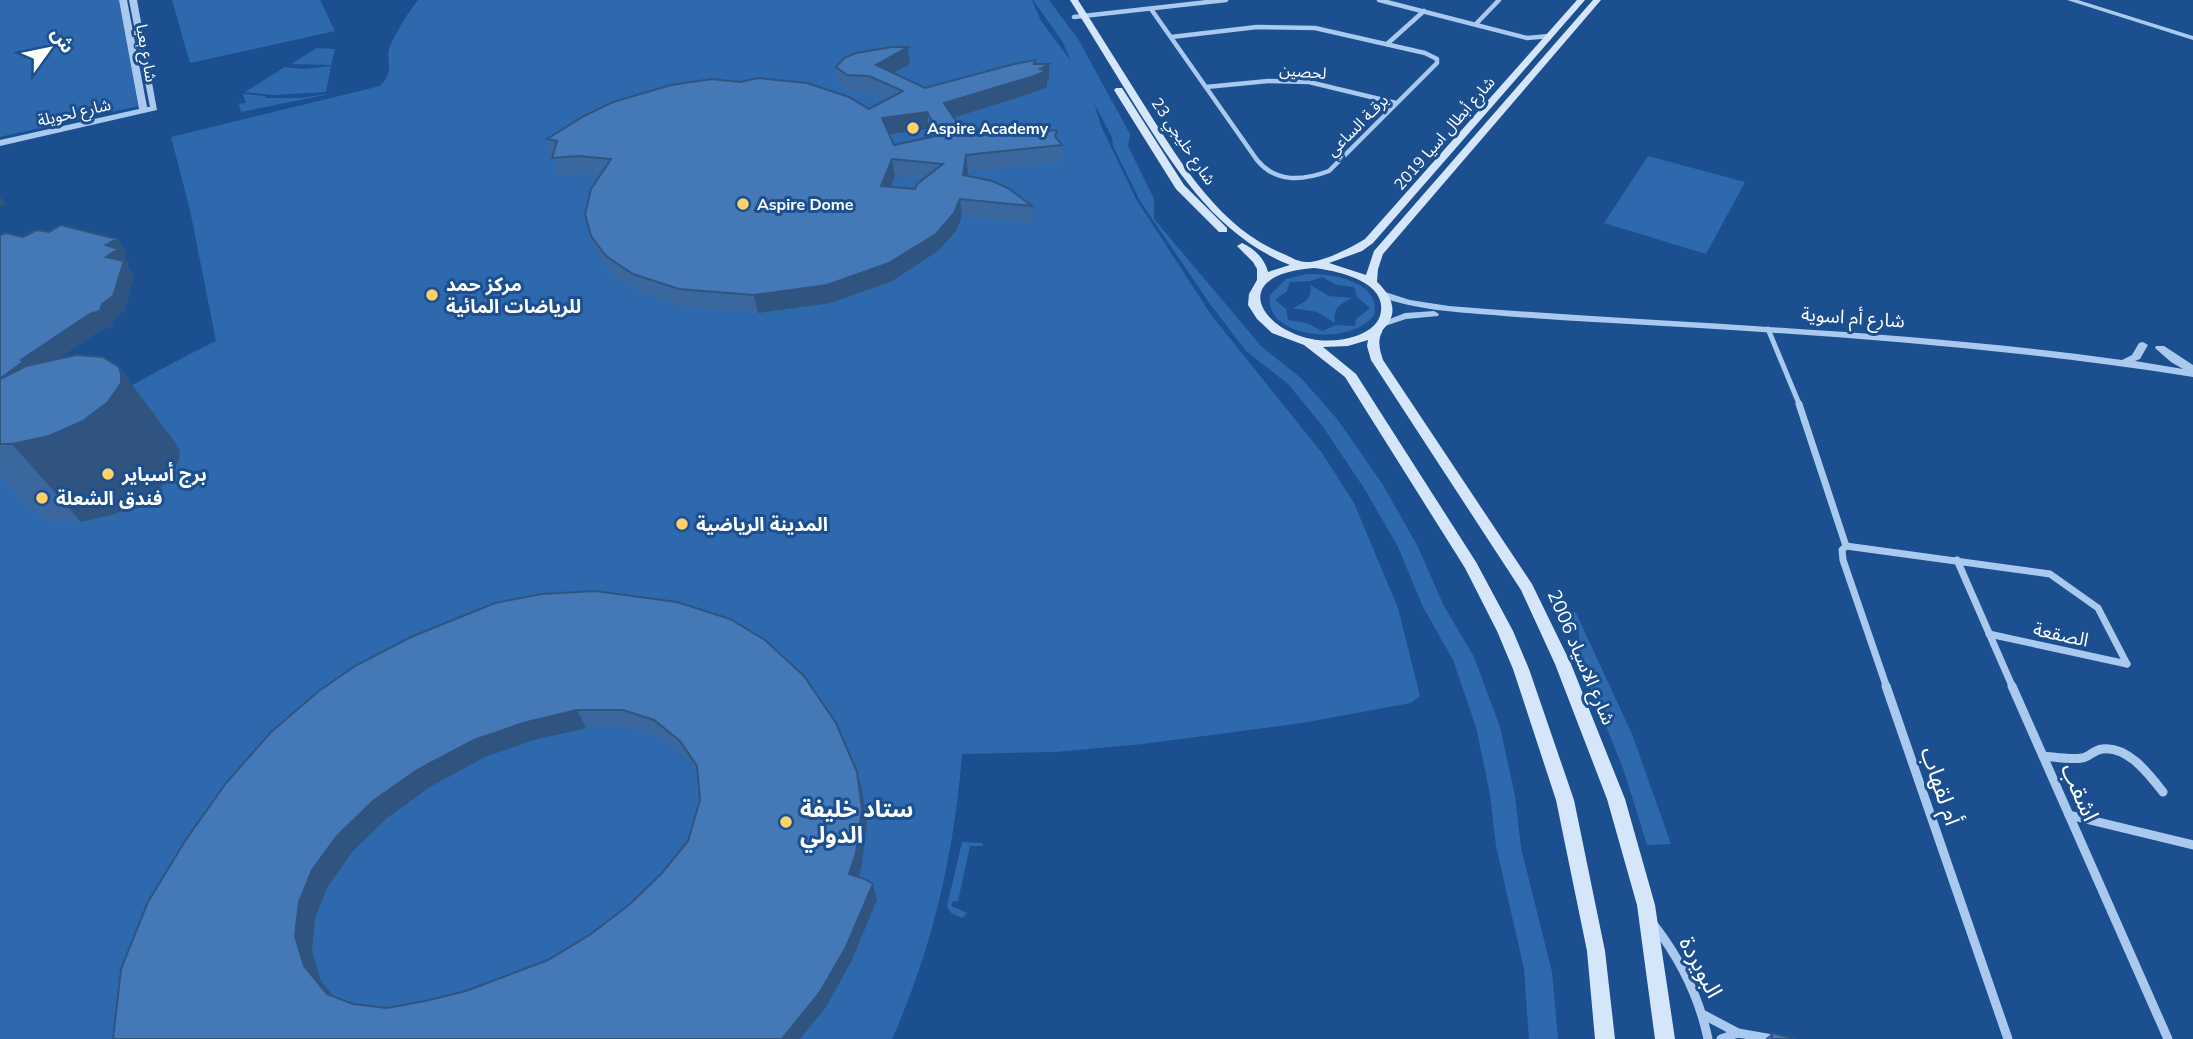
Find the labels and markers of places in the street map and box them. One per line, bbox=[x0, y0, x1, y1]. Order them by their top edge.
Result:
place label: Aspire Academy bbox=[927, 118, 1049, 140]
marker: Aspire Academy bbox=[905, 120, 921, 136]
place label: Aspire Dome bbox=[757, 194, 854, 216]
marker: Aspire Dome bbox=[735, 196, 751, 212]
place label: مركز حمد للرياضات المائية bbox=[446, 272, 581, 320]
marker: مركز حمد للرياضات المائية bbox=[424, 287, 440, 303]
place label: برج أسباير bbox=[121, 461, 207, 488]
marker: برج أسباير bbox=[100, 466, 116, 482]
place label: فندق الشعلة bbox=[56, 486, 162, 512]
marker: فندق الشعلة bbox=[34, 490, 50, 506]
place label: المدينة الرياضية bbox=[696, 512, 828, 538]
marker: المدينة الرياضية bbox=[674, 516, 690, 532]
place label: ستاد خليفة الدولي bbox=[800, 794, 913, 853]
marker: ستاد خليفة الدولي bbox=[778, 814, 794, 830]

